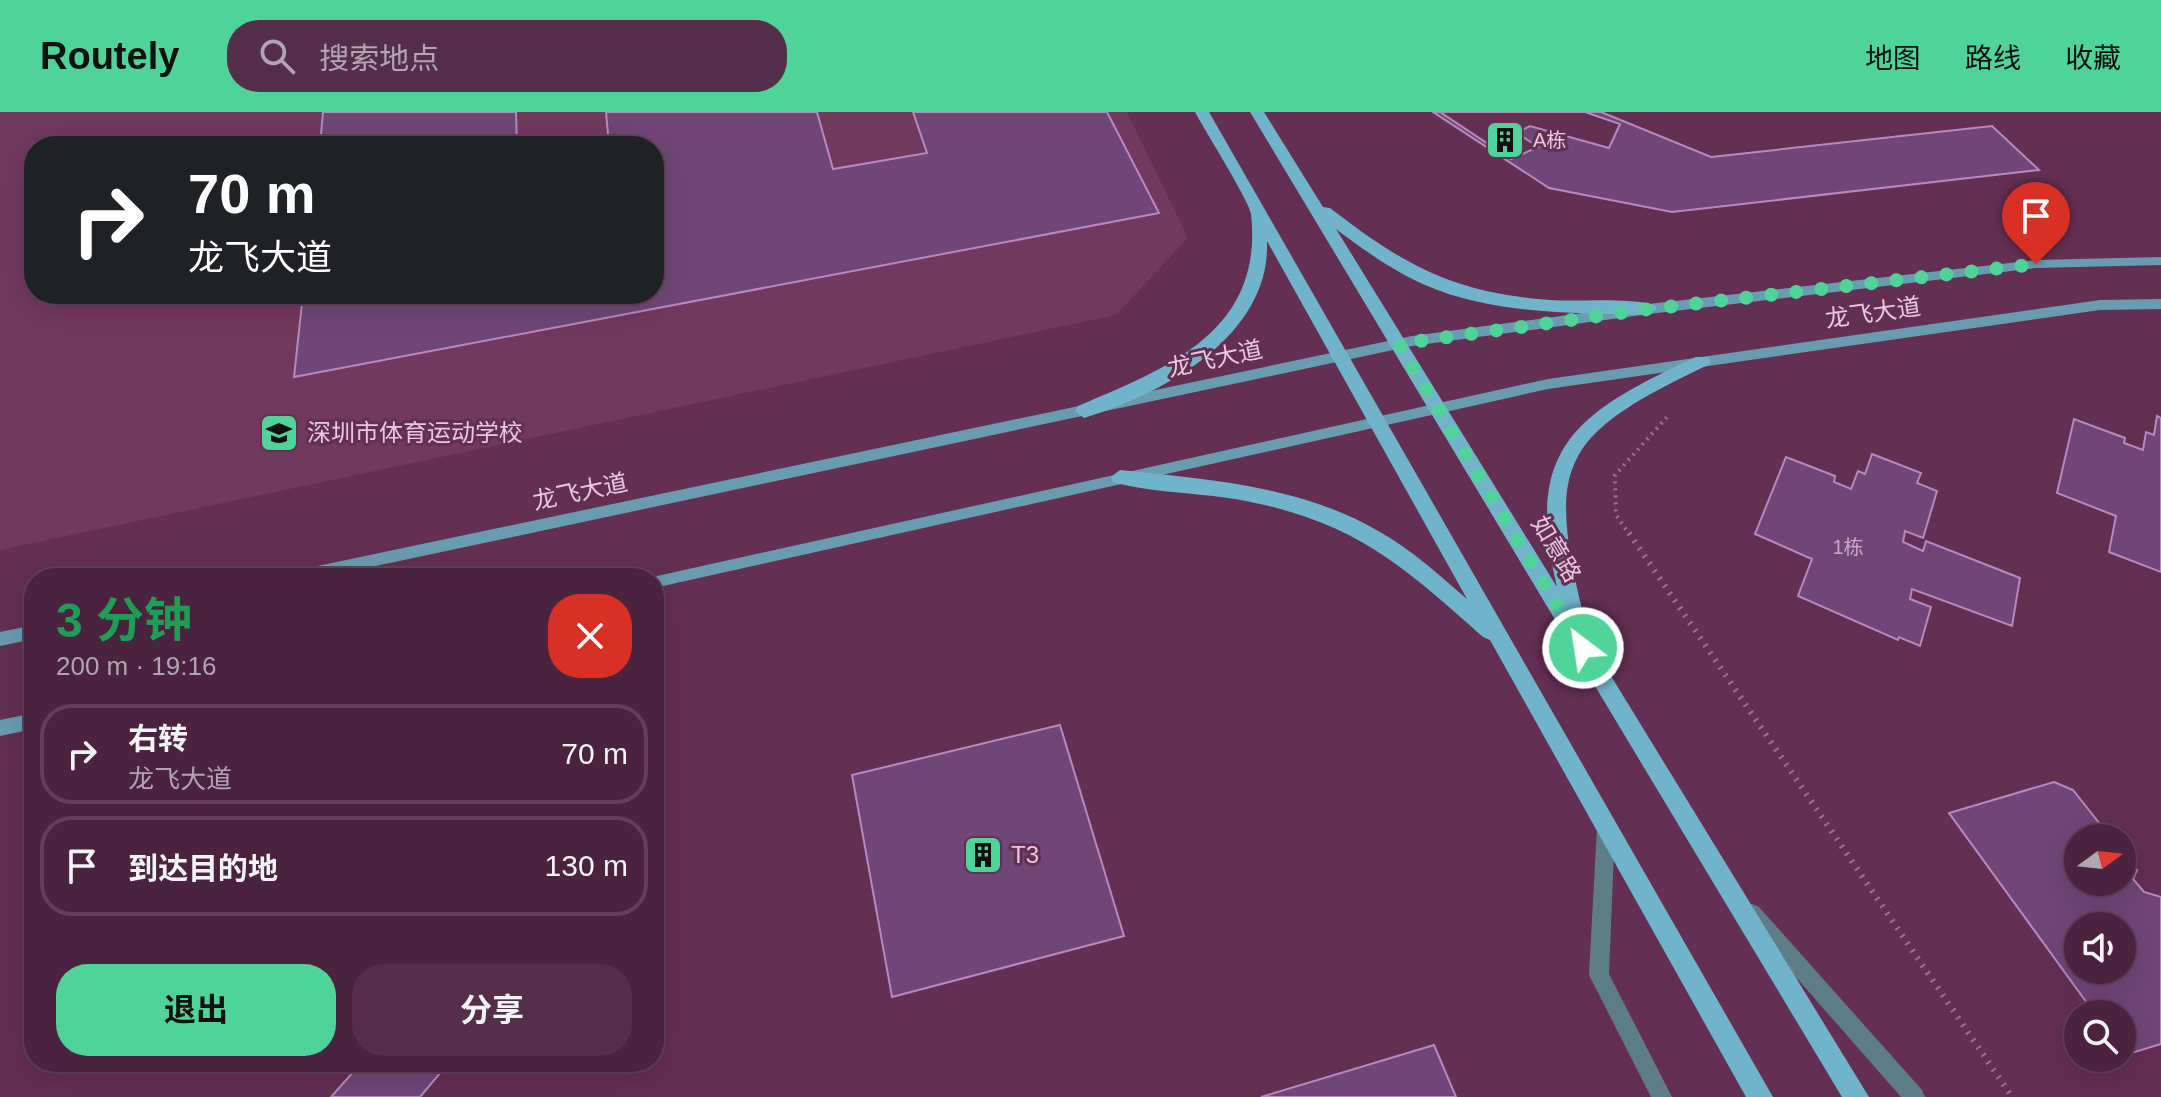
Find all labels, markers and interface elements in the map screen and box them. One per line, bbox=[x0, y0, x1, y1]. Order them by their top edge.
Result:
search box bbox=[227, 20, 787, 92]
icon: search bbox=[255, 34, 299, 78]
text: Routely bbox=[40, 35, 179, 77]
text: 搜索地点 bbox=[319, 42, 439, 75]
text: 地图 bbox=[1865, 43, 1921, 74]
text: 路线 bbox=[1965, 43, 2021, 74]
text: 收藏 bbox=[2065, 43, 2121, 74]
building icon: A栋 bbox=[1484, 119, 1526, 161]
place label: A栋 bbox=[1533, 129, 1566, 151]
text: 70 m bbox=[188, 162, 316, 225]
icon: right bbox=[56, 168, 160, 272]
pin bbox=[2002, 182, 2070, 264]
icon: arrive bbox=[2014, 194, 2058, 238]
text: 龙飞大道 bbox=[188, 237, 332, 278]
street label: 龙飞大道 bbox=[1824, 292, 1922, 333]
street label: 龙飞大道 bbox=[1165, 335, 1265, 382]
school or university icon: 深圳市体育运动学校 bbox=[258, 412, 300, 454]
place label: 深圳市体育运动学校 bbox=[307, 419, 523, 446]
street label: 龙飞大道 bbox=[530, 468, 630, 515]
street label: 如意路 bbox=[1526, 511, 1587, 587]
house number: 1栋 bbox=[1832, 536, 1864, 558]
text: 3 分钟 bbox=[56, 594, 192, 647]
button: close bbox=[548, 594, 632, 678]
position arrow bbox=[1541, 606, 1625, 690]
text: 200 m · 19:16 bbox=[56, 651, 216, 681]
text: 右转 bbox=[128, 722, 188, 755]
icon: right bbox=[60, 732, 104, 776]
text: 70 m bbox=[561, 737, 628, 770]
text: 龙飞大道 bbox=[128, 764, 232, 794]
north arrow bbox=[2064, 824, 2136, 896]
map controls bbox=[2064, 824, 2136, 1072]
building icon: T3 bbox=[962, 834, 1004, 876]
place label: T3 bbox=[1011, 841, 1039, 868]
icon: arrive bbox=[60, 844, 104, 888]
text: 130 m bbox=[545, 849, 628, 882]
text: 到达目的地 bbox=[128, 852, 278, 885]
button: sound bbox=[2064, 912, 2136, 984]
button: 退出 bbox=[56, 964, 336, 1056]
button: 分享 bbox=[352, 964, 632, 1056]
button: search bbox=[2064, 1000, 2136, 1072]

